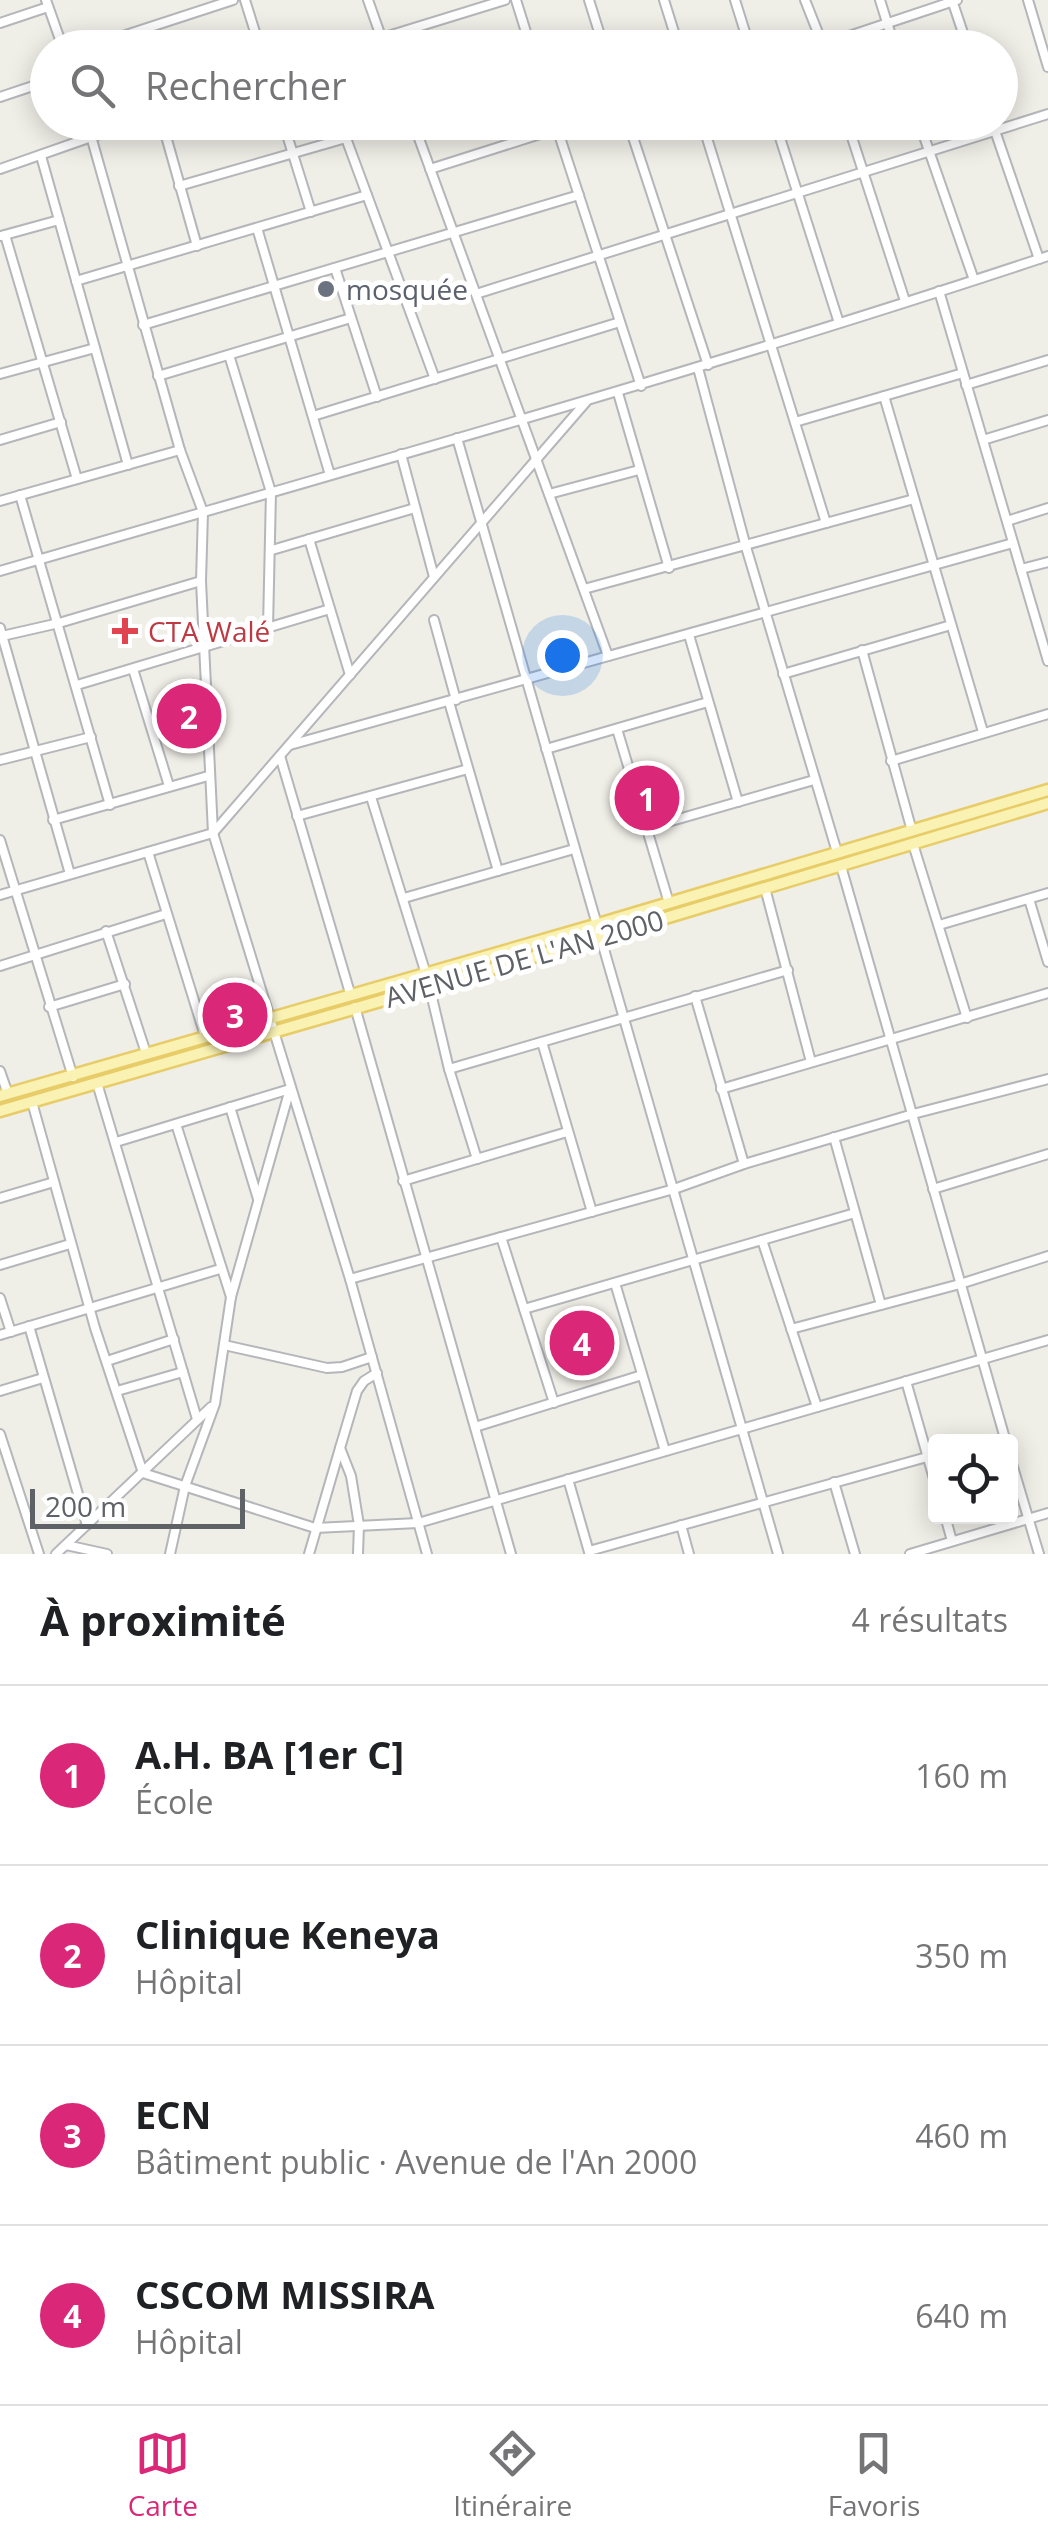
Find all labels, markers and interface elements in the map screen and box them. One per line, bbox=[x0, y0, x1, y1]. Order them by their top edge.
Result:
search box bbox=[30, 30, 1018, 140]
icon: search bbox=[65, 58, 120, 113]
text: Rechercher bbox=[145, 59, 347, 111]
place label: mosquée bbox=[346, 270, 468, 308]
marker: mosquée bbox=[315, 278, 337, 300]
place label: CTA Walé bbox=[148, 612, 270, 650]
marker: CTA Walé bbox=[112, 618, 138, 644]
your location bbox=[537, 630, 588, 681]
pin: 2 bbox=[156, 678, 222, 754]
pin: 1 bbox=[614, 760, 680, 836]
street label: AVENUE DE L'AN 2000 bbox=[380, 900, 668, 1016]
pin: 3 bbox=[202, 978, 268, 1052]
pin: 4 bbox=[550, 1306, 614, 1380]
map controls bbox=[928, 1434, 1018, 1524]
button: locate bbox=[928, 1434, 1018, 1524]
scale bar bbox=[30, 1484, 245, 1528]
text: 200 m bbox=[45, 1487, 126, 1525]
text: À proximité bbox=[40, 1591, 286, 1648]
text: 4 résultats bbox=[852, 1598, 1008, 1641]
text: A.H. BA [1er C] bbox=[135, 1728, 404, 1780]
text: 1 bbox=[63, 1754, 82, 1797]
text: 160 m bbox=[915, 1754, 1008, 1797]
text: École bbox=[135, 1780, 213, 1823]
text: Clinique Keneya bbox=[135, 1908, 440, 1960]
text: 2 bbox=[63, 1934, 82, 1977]
text: 350 m bbox=[915, 1934, 1008, 1977]
text: Hôpital bbox=[135, 1960, 243, 2003]
text: ECN bbox=[135, 2088, 211, 2140]
text: 3 bbox=[63, 2114, 82, 2157]
text: 460 m bbox=[915, 2114, 1008, 2157]
text: Bâtiment public · Avenue de l'An 2000 bbox=[135, 2140, 697, 2183]
text: CSCOM MISSIRA bbox=[135, 2268, 434, 2320]
text: 4 bbox=[63, 2294, 82, 2337]
text: 640 m bbox=[915, 2294, 1008, 2337]
text: Hôpital bbox=[135, 2320, 243, 2363]
tab: Carte bbox=[128, 2426, 198, 2524]
tab: Itinéraire bbox=[453, 2426, 572, 2524]
tab: Favoris bbox=[828, 2426, 920, 2524]

